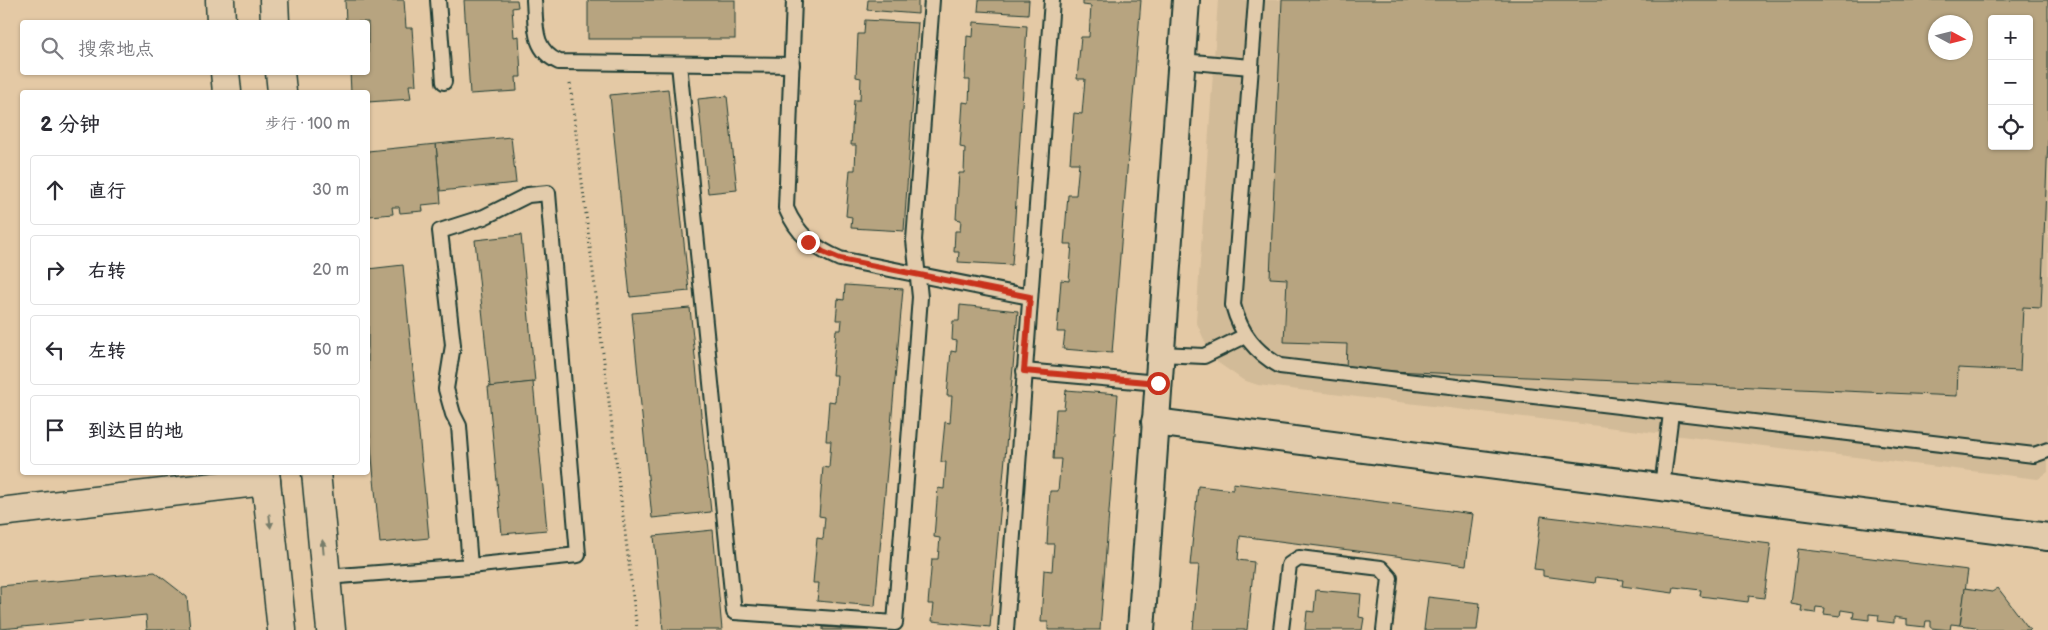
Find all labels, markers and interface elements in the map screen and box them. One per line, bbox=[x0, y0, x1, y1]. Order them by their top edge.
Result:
north arrow bbox=[1928, 15, 1973, 60]
map controls bbox=[1988, 15, 2033, 150]
button: + bbox=[1988, 15, 2033, 60]
search box bbox=[20, 20, 370, 75]
icon: search bbox=[38, 34, 66, 62]
text: 搜索地点 bbox=[78, 38, 154, 61]
button: − bbox=[1988, 60, 2033, 105]
button: locate bbox=[1988, 105, 2033, 150]
text: 2 分钟 bbox=[40, 112, 100, 137]
text: 步行 · 100 m bbox=[265, 115, 350, 134]
icon: ahead bbox=[41, 176, 69, 204]
text: 直行 bbox=[88, 180, 126, 203]
text: 30 m bbox=[312, 181, 349, 200]
route end bbox=[797, 231, 820, 254]
icon: right bbox=[41, 256, 69, 284]
text: 右转 bbox=[88, 260, 126, 283]
text: 20 m bbox=[313, 261, 349, 280]
icon: left bbox=[41, 336, 69, 364]
text: 左转 bbox=[88, 340, 126, 363]
text: 50 m bbox=[313, 341, 349, 360]
route start bbox=[1147, 372, 1170, 395]
icon: arrive bbox=[41, 416, 69, 444]
text: 到达目的地 bbox=[88, 420, 183, 443]
one-way arrow bbox=[266, 513, 274, 529]
one-way arrow bbox=[319, 538, 327, 554]

